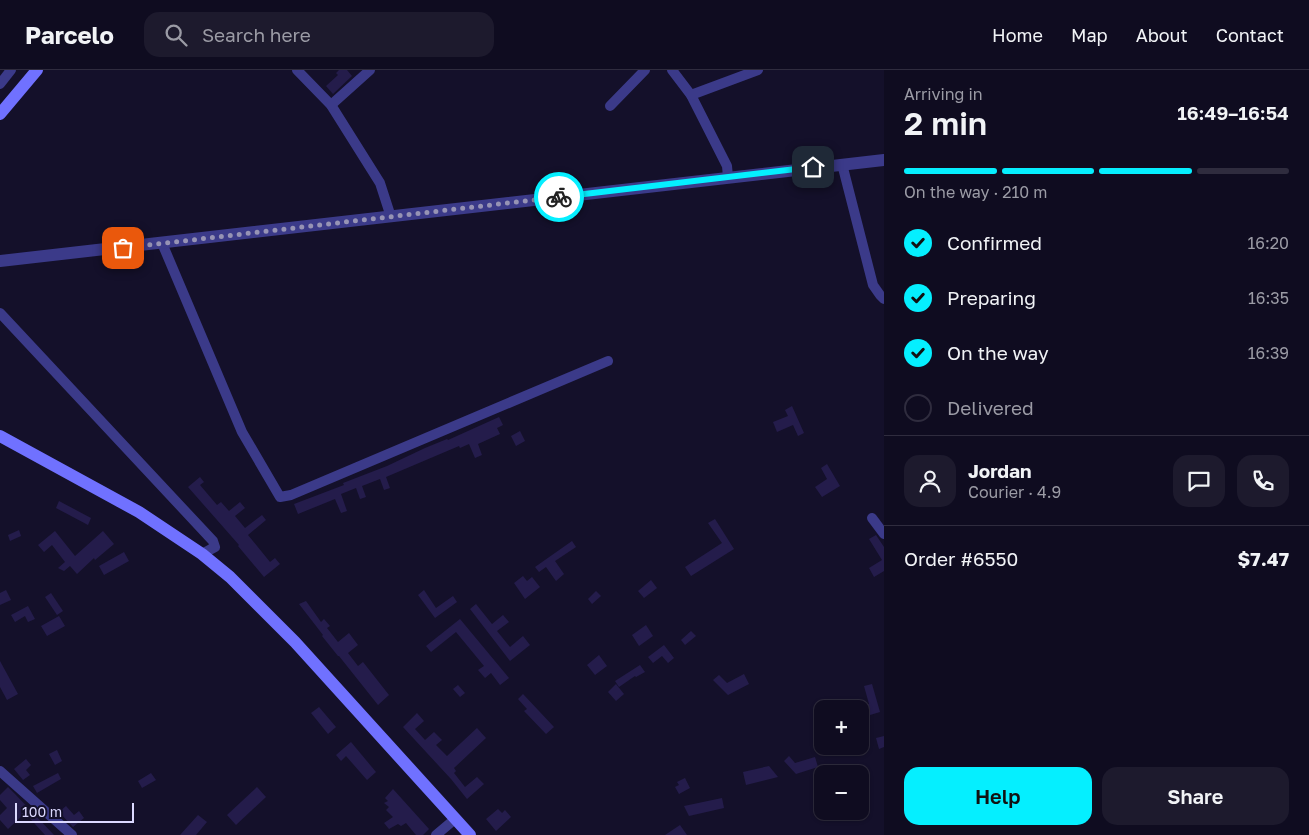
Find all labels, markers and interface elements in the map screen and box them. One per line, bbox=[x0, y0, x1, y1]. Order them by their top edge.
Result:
search box bbox=[144, 12, 494, 57]
text: Parcelo bbox=[25, 20, 114, 49]
icon: search bbox=[162, 21, 190, 49]
text: Search here bbox=[202, 23, 311, 46]
text: Home bbox=[992, 24, 1043, 46]
text: Map bbox=[1071, 24, 1108, 46]
text: About bbox=[1136, 24, 1188, 46]
text: Contact bbox=[1216, 24, 1284, 46]
text: Arriving in bbox=[904, 84, 983, 104]
text: 16:49–16:54 bbox=[1177, 101, 1289, 124]
text: 2 min bbox=[904, 104, 987, 142]
pin bbox=[792, 146, 834, 188]
icon: home bbox=[799, 153, 827, 181]
courier bbox=[534, 172, 584, 222]
text: On the way · 210 m bbox=[904, 182, 1047, 202]
icon: bike bbox=[545, 183, 573, 211]
pin bbox=[102, 227, 144, 269]
icon: check bbox=[904, 229, 932, 257]
text: Confirmed bbox=[947, 231, 1042, 254]
text: 16:20 bbox=[1248, 233, 1289, 253]
icon: bag bbox=[109, 234, 137, 262]
icon: check bbox=[904, 284, 932, 312]
text: Preparing bbox=[947, 286, 1036, 309]
text: 16:35 bbox=[1248, 288, 1289, 308]
icon: check bbox=[904, 339, 932, 367]
text: On the way bbox=[947, 341, 1049, 364]
text: 16:39 bbox=[1248, 343, 1289, 363]
text: Delivered bbox=[947, 396, 1034, 419]
button: person bbox=[904, 455, 956, 507]
button: chat bbox=[1173, 455, 1225, 507]
button: phone bbox=[1237, 455, 1289, 507]
text: Jordan bbox=[968, 459, 1032, 482]
text: Courier · 4.9 bbox=[968, 482, 1061, 502]
text: Order #6550 bbox=[904, 547, 1018, 570]
text: $7.47 bbox=[1238, 547, 1289, 570]
map controls bbox=[814, 700, 869, 820]
button: + bbox=[814, 700, 869, 755]
button: − bbox=[814, 765, 869, 820]
button: Help bbox=[904, 767, 1092, 825]
button: Share bbox=[1102, 767, 1289, 825]
scale bar bbox=[15, 800, 134, 823]
text: 100 m bbox=[22, 803, 62, 820]

